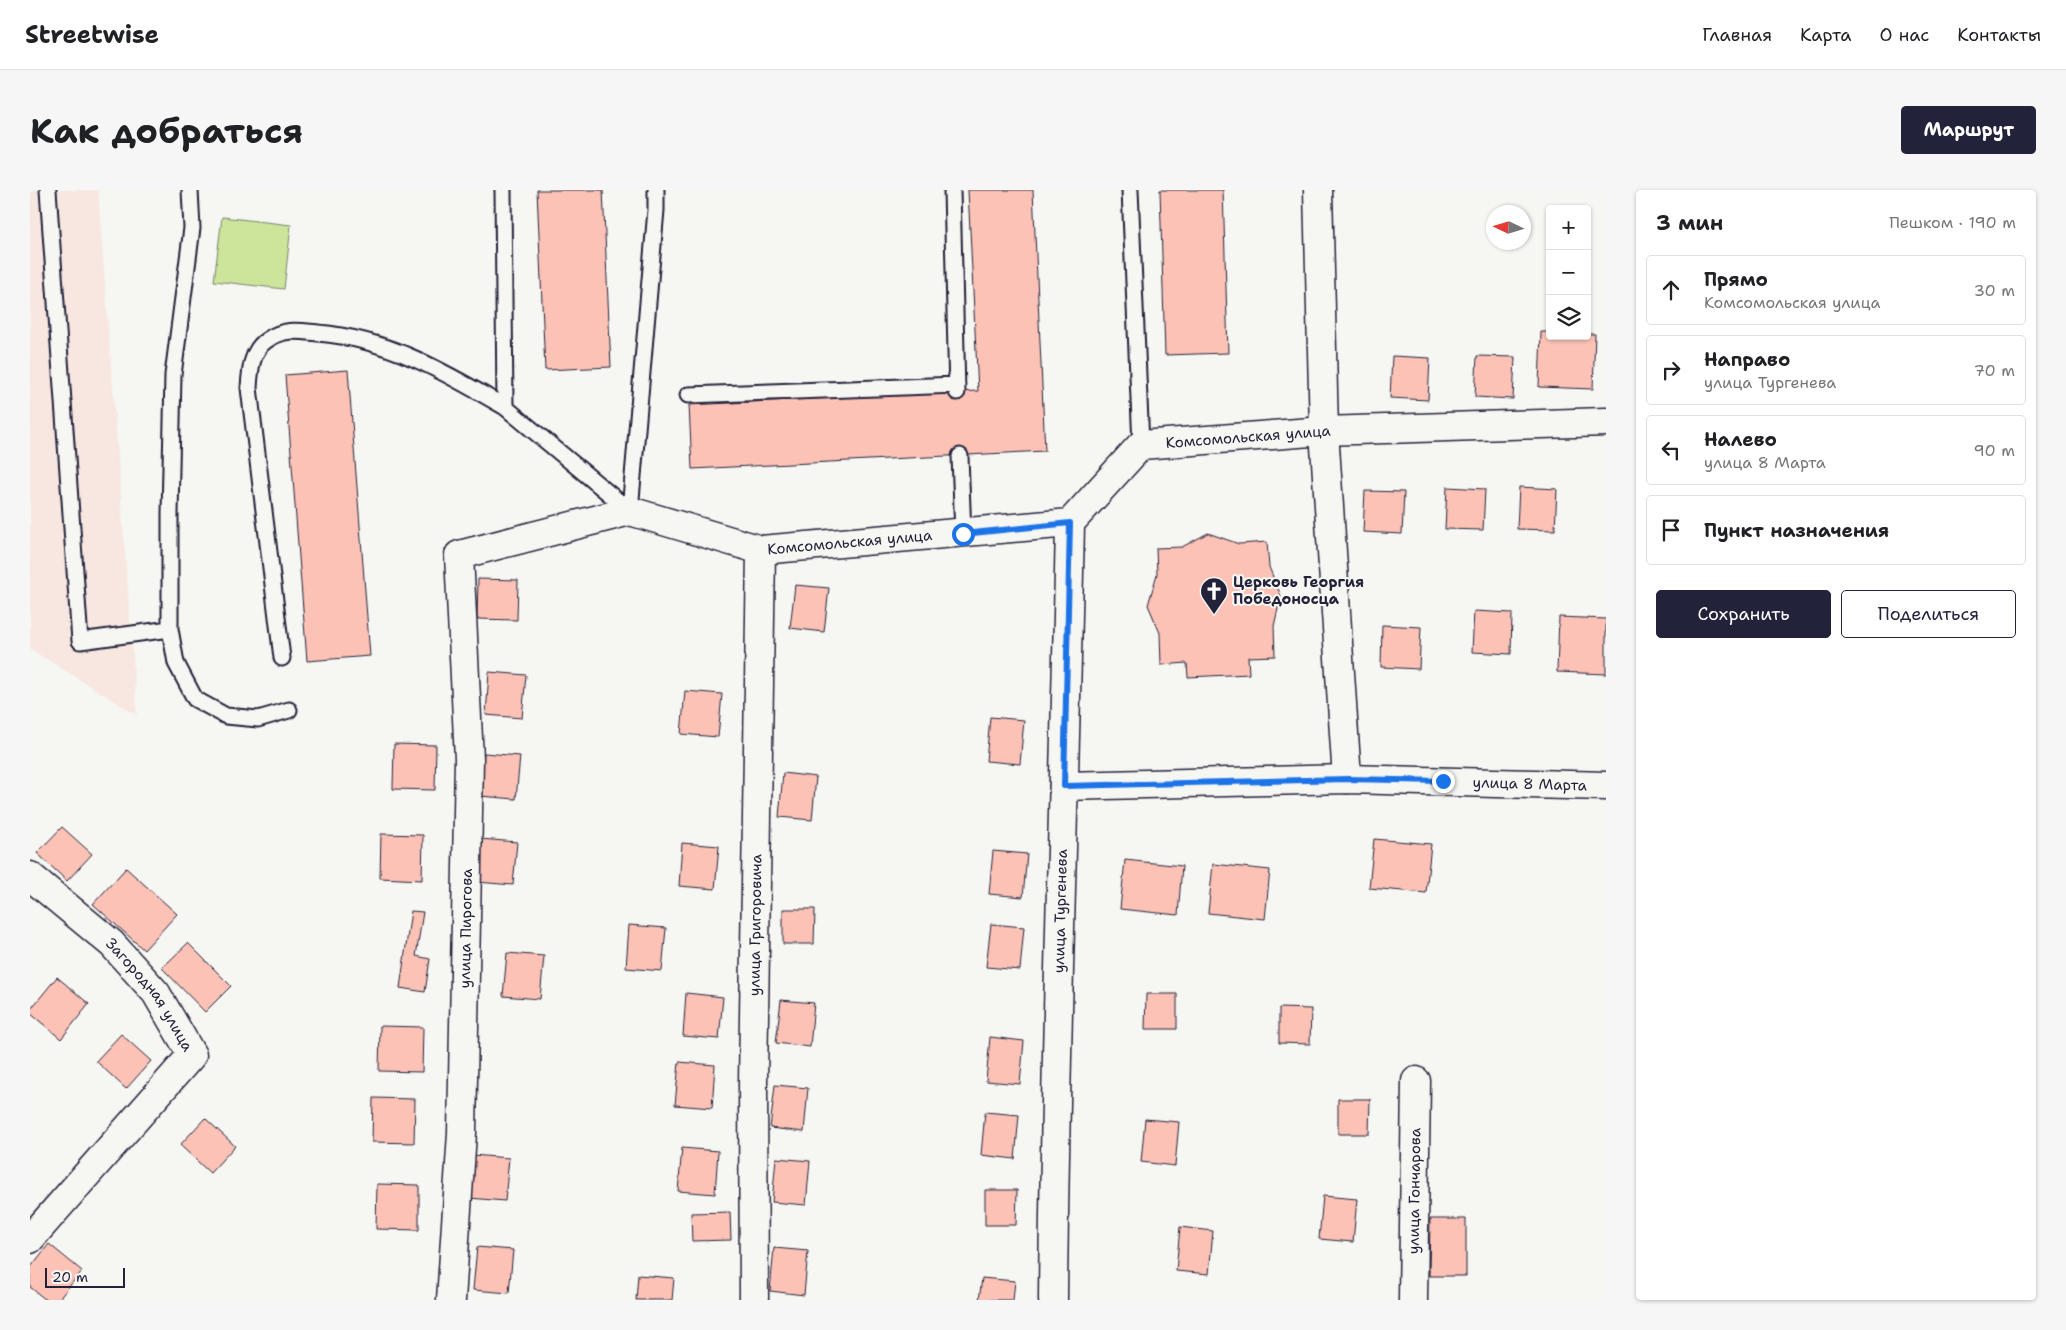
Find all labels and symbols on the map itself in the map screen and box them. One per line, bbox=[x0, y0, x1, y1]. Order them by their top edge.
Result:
north arrow bbox=[1486, 205, 1531, 250]
street label: Комсомольская улица bbox=[1165, 421, 1332, 453]
route start bbox=[952, 523, 975, 546]
street label: Комсомольская улица bbox=[766, 525, 934, 559]
place label: Церковь Георгия Победоносца bbox=[1233, 572, 1364, 609]
church icon: Церковь Георгия Победоносца bbox=[1199, 576, 1229, 615]
route end bbox=[1432, 770, 1455, 793]
street label: улица 8 Марта bbox=[1472, 772, 1588, 796]
street label: улица Тургенева bbox=[1049, 848, 1072, 973]
street label: улица Григоровича bbox=[744, 853, 766, 996]
street label: улица Пирогова bbox=[455, 868, 477, 989]
street label: Загородная улица bbox=[102, 933, 198, 1056]
street label: улица Гончарова bbox=[1404, 1127, 1425, 1254]
scale bar bbox=[45, 1265, 125, 1288]

